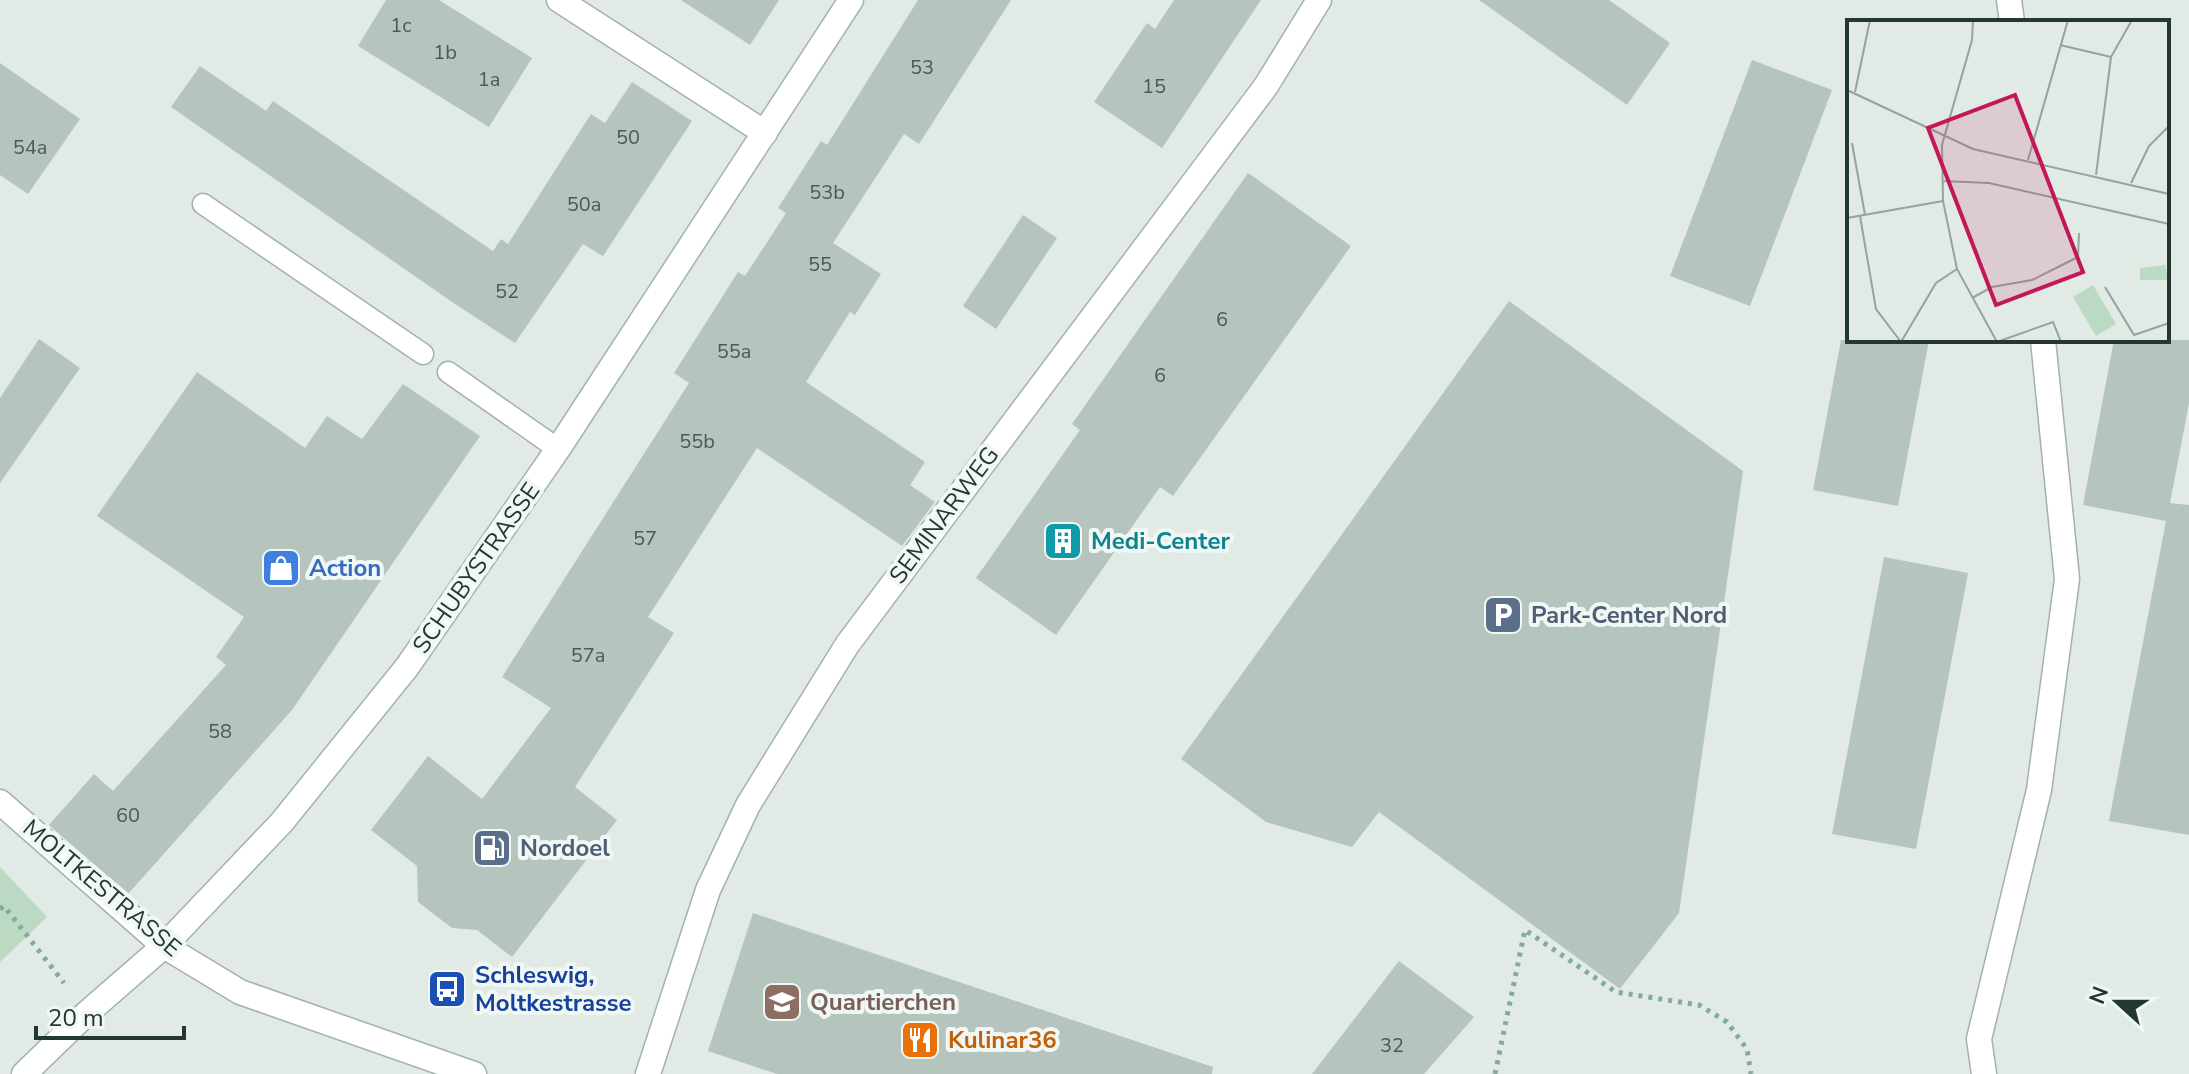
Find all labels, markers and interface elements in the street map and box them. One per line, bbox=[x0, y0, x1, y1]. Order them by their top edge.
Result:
house number: 1c bbox=[390, 12, 412, 39]
inset map bbox=[1847, 20, 2169, 342]
house number: 1b bbox=[433, 39, 457, 66]
house number: 53 bbox=[910, 54, 934, 81]
house number: 1a bbox=[478, 66, 500, 93]
house number: 15 bbox=[1142, 73, 1166, 100]
house number: 50 bbox=[616, 124, 640, 151]
house number: 54a bbox=[13, 134, 47, 161]
house number: 53b bbox=[809, 179, 845, 206]
house number: 50a bbox=[567, 191, 601, 218]
house number: 55 bbox=[808, 251, 832, 278]
house number: 52 bbox=[495, 278, 519, 305]
house number: 6 bbox=[1216, 306, 1228, 333]
house number: 55a bbox=[717, 338, 751, 365]
house number: 6 bbox=[1154, 362, 1166, 389]
house number: 55b bbox=[679, 428, 715, 455]
street label: SEMINARWEG bbox=[882, 440, 1006, 590]
street label: SCHUBYSTRASSE bbox=[405, 476, 547, 660]
building icon: Medi-Center bbox=[1042, 520, 1084, 562]
house number: 57 bbox=[633, 525, 657, 552]
place label: Medi-Center bbox=[1091, 525, 1230, 557]
shop icon: Action bbox=[260, 547, 302, 589]
place label: Action bbox=[309, 552, 381, 584]
parking icon: Park-Center Nord bbox=[1482, 594, 1524, 636]
place label: Park-Center Nord bbox=[1531, 599, 1727, 631]
house number: 57a bbox=[571, 642, 605, 669]
house number: 58 bbox=[208, 718, 232, 745]
house number: 60 bbox=[116, 802, 140, 829]
street label: MOLTKESTRASSE bbox=[16, 812, 188, 964]
fuel station icon: Nordoel bbox=[471, 827, 513, 869]
place label: Nordoel bbox=[520, 832, 610, 864]
place label: Schleswig, Moltkestrasse bbox=[475, 959, 632, 1019]
north arrow bbox=[2077, 962, 2157, 1042]
bus stop icon: Schleswig, Moltkestrasse bbox=[426, 968, 468, 1010]
school or university icon: Quartierchen bbox=[761, 981, 803, 1023]
text: N bbox=[2082, 982, 2116, 1008]
place label: Quartierchen bbox=[810, 986, 956, 1018]
scale bar bbox=[36, 990, 184, 1040]
text: 20 m bbox=[48, 1002, 104, 1034]
restaurant icon: Kulinar36 bbox=[899, 1019, 941, 1061]
place label: Kulinar36 bbox=[948, 1024, 1057, 1056]
house number: 32 bbox=[1380, 1032, 1404, 1059]

